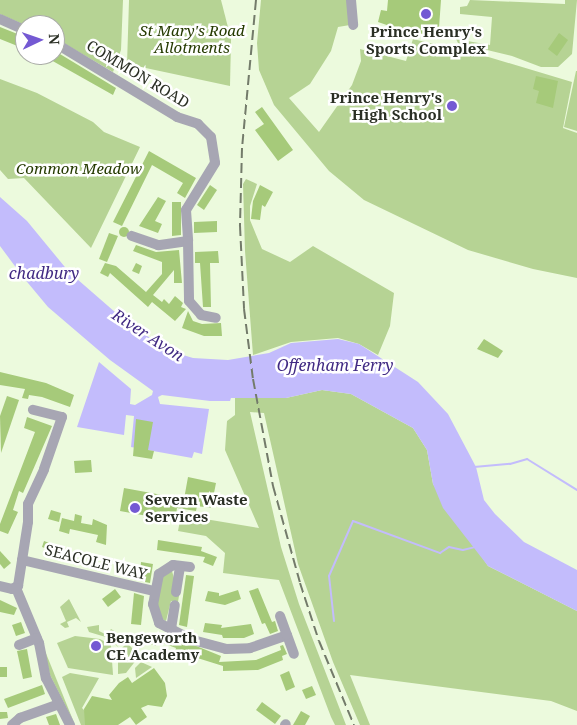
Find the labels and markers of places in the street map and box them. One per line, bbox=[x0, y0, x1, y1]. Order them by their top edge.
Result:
marker: Prince Henry's Sports Complex bbox=[420, 8, 432, 20]
place label: Prince Henry's Sports Complex bbox=[366, 22, 486, 57]
place label: Prince Henry's High School bbox=[330, 88, 442, 123]
marker: Prince Henry's High School bbox=[446, 100, 458, 112]
place label: Severn Waste Services bbox=[145, 490, 248, 525]
marker: Severn Waste Services bbox=[129, 502, 141, 514]
place label: Bengeworth CE Academy bbox=[106, 628, 199, 663]
marker: Bengeworth CE Academy bbox=[90, 640, 102, 652]

